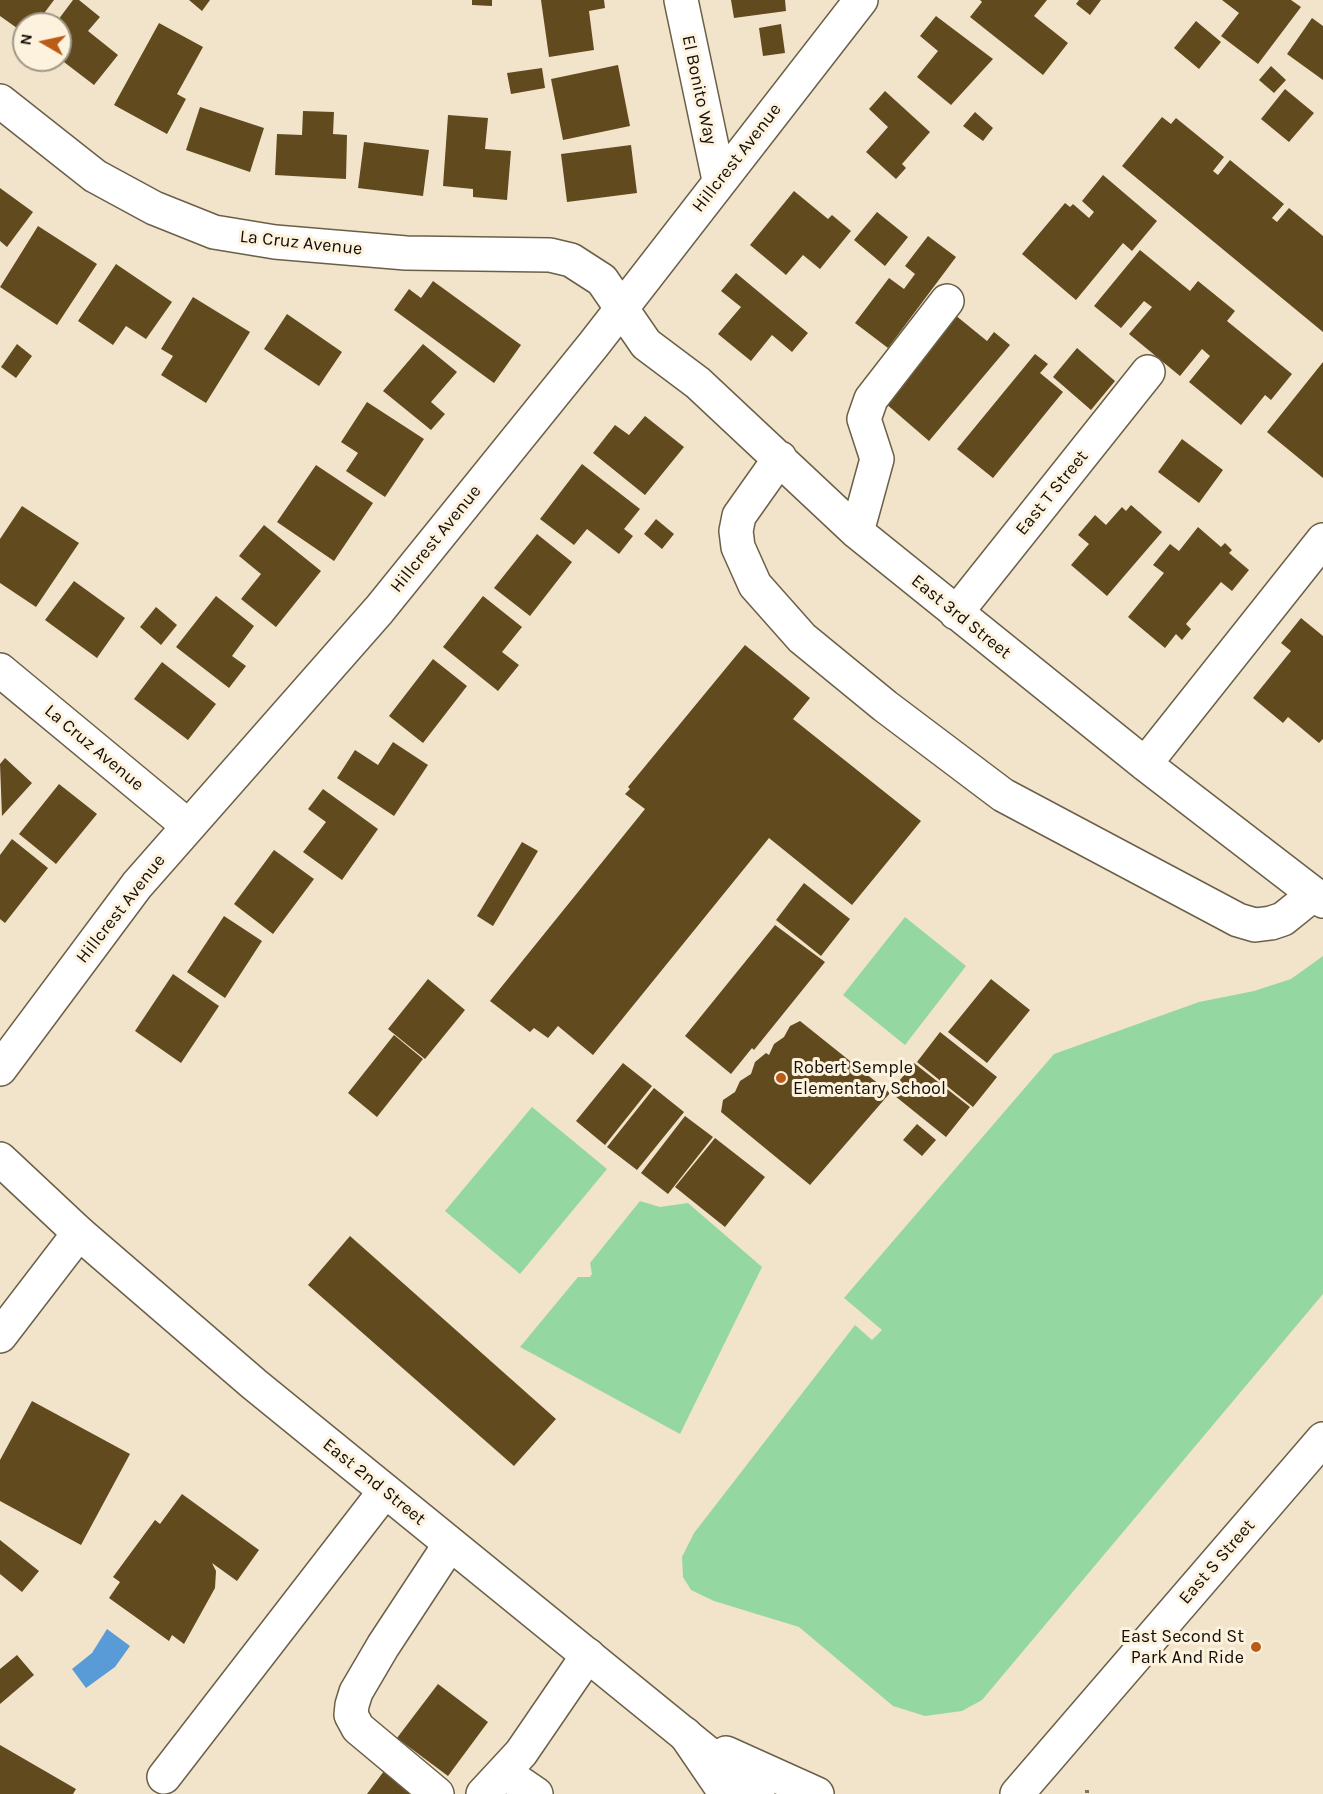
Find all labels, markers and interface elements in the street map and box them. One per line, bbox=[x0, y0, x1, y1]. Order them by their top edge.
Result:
north arrow bbox=[12, 12, 72, 72]
text: N bbox=[15, 32, 36, 47]
street label: El Bonito Way bbox=[677, 33, 721, 147]
street label: Hillcrest Avenue bbox=[688, 99, 786, 217]
street label: La Cruz Avenue bbox=[239, 226, 363, 260]
street label: East T Street bbox=[1011, 446, 1093, 540]
street label: Hillcrest Avenue bbox=[386, 481, 486, 597]
street label: East 3rd Street bbox=[907, 570, 1015, 664]
street label: La Cruz Avenue bbox=[40, 700, 148, 796]
street label: Hillcrest Avenue bbox=[72, 850, 170, 968]
place label: Robert Semple Elementary School bbox=[793, 1057, 946, 1100]
marker: Robert Semple Elementary School bbox=[774, 1071, 788, 1085]
street label: East 2nd Street bbox=[318, 1434, 430, 1530]
street label: East S Street bbox=[1174, 1515, 1260, 1609]
place label: East Second St Park And Ride bbox=[1121, 1626, 1244, 1668]
marker: East Second St Park And Ride bbox=[1249, 1640, 1263, 1654]

